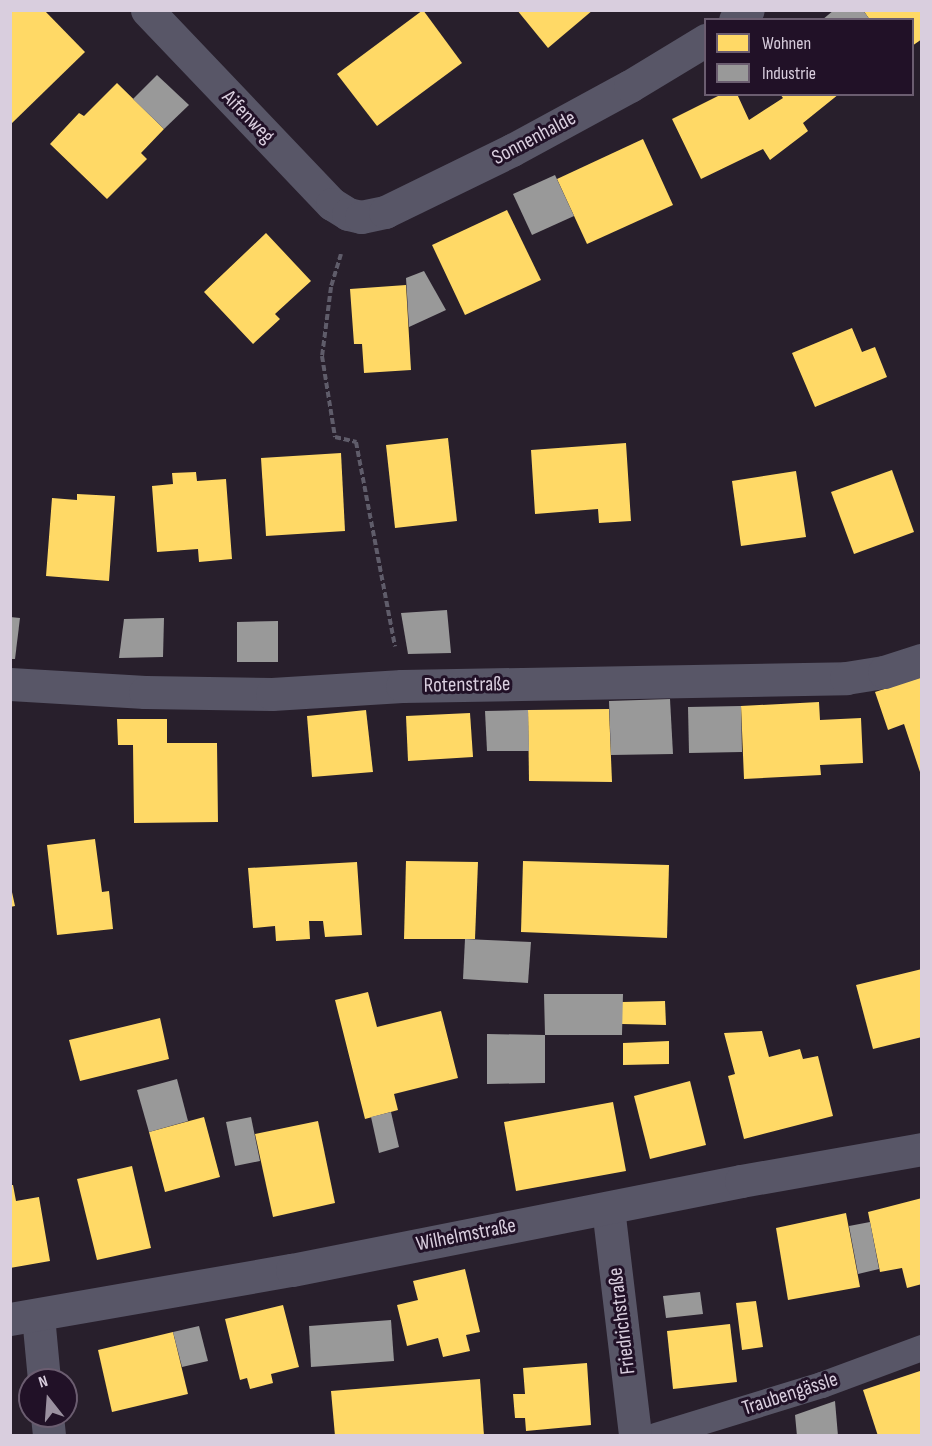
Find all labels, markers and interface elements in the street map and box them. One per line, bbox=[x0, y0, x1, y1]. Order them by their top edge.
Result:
legend bbox=[704, 18, 914, 96]
text: Wohnen bbox=[762, 33, 811, 54]
text: Industrie bbox=[762, 63, 816, 84]
street label: Aifenweg bbox=[217, 85, 279, 149]
street label: Sonnenhalde bbox=[488, 105, 580, 171]
street label: Rotenstraße bbox=[423, 672, 511, 698]
street label: Wilhelmstraße bbox=[414, 1213, 518, 1257]
street label: Friedrichstraße bbox=[603, 1266, 641, 1376]
street label: Traubengässle bbox=[739, 1367, 841, 1421]
north arrow bbox=[18, 1368, 78, 1428]
text: N bbox=[36, 1372, 50, 1393]

